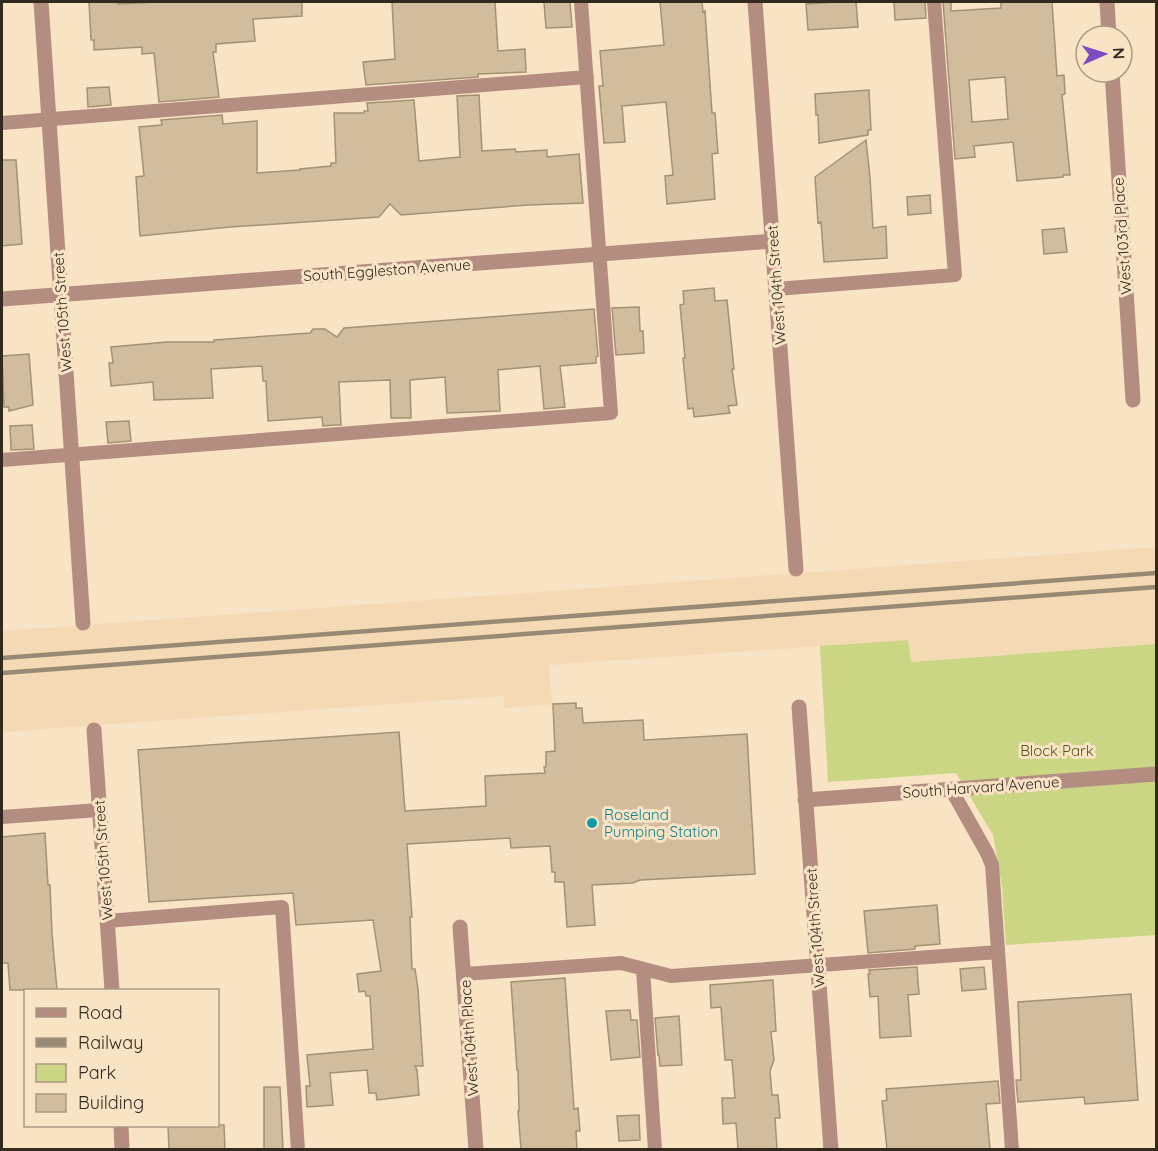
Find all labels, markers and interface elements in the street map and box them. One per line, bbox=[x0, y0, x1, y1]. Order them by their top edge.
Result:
north arrow bbox=[1074, 24, 1134, 84]
text: N bbox=[1109, 47, 1129, 60]
street label: West 103rd Place bbox=[1108, 177, 1136, 295]
street label: West 104th Street bbox=[762, 224, 790, 346]
street label: West 105th Street bbox=[48, 251, 76, 373]
street label: South Eggleston Avenue bbox=[303, 255, 471, 285]
park label: Block Park bbox=[1020, 741, 1094, 760]
street label: South Harvard Avenue bbox=[902, 772, 1060, 802]
street label: West 105th Street bbox=[89, 799, 117, 921]
place label: Roseland Pumping Station bbox=[604, 805, 718, 841]
marker: Roseland Pumping Station bbox=[585, 816, 599, 830]
street label: West 104th Street bbox=[801, 867, 829, 989]
street label: West 104th Place bbox=[455, 979, 483, 1097]
legend bbox=[24, 989, 219, 1127]
text: Road bbox=[78, 1001, 123, 1024]
text: Railway bbox=[78, 1031, 144, 1054]
text: Park bbox=[78, 1061, 116, 1084]
text: Building bbox=[78, 1091, 144, 1114]

